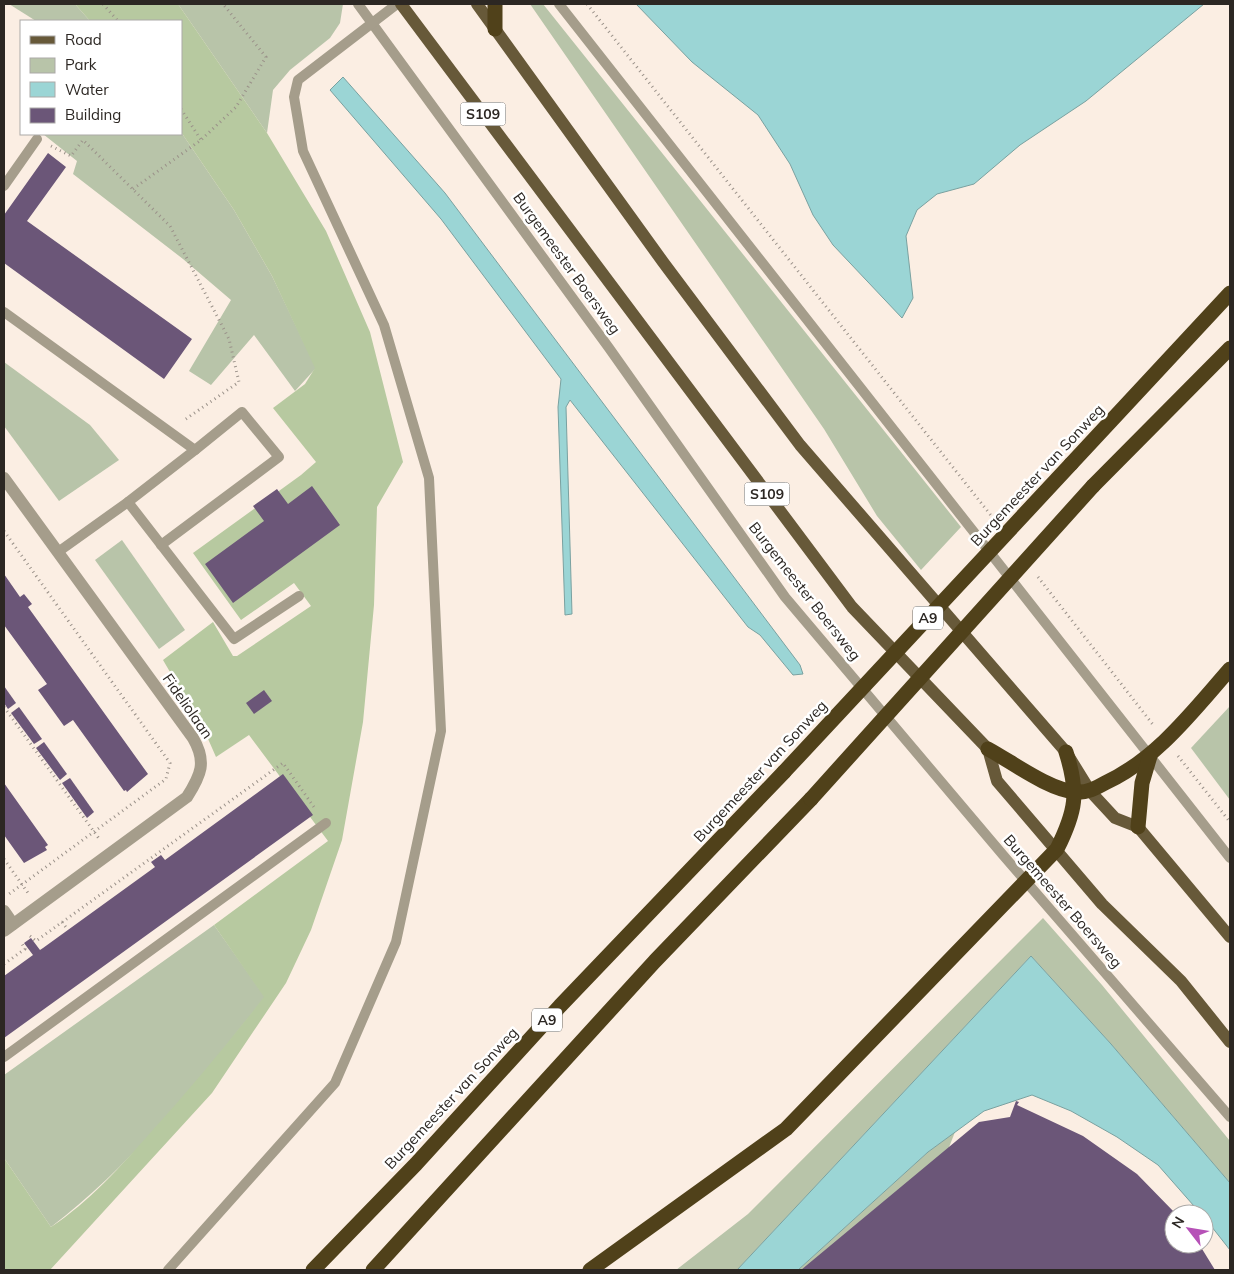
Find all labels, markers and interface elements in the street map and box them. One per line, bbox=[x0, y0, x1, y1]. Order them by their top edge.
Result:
legend bbox=[20, 20, 182, 135]
text: Road bbox=[65, 30, 102, 49]
text: Park bbox=[65, 55, 97, 74]
text: Water bbox=[65, 80, 109, 99]
road number: S109 bbox=[460, 102, 506, 126]
text: Building bbox=[65, 105, 121, 124]
street label: Burgemeester Boersweg bbox=[509, 188, 625, 338]
street label: Burgemeester van Sonweg bbox=[966, 400, 1108, 550]
road number: S109 bbox=[744, 482, 790, 506]
street label: Burgemeester Boersweg bbox=[745, 518, 865, 664]
road number: A9 bbox=[913, 606, 943, 630]
street label: Fideliolaan bbox=[159, 670, 217, 742]
street label: Burgemeester van Sonweg bbox=[689, 696, 831, 846]
street label: Burgemeester Boersweg bbox=[1000, 830, 1126, 972]
road number: A9 bbox=[532, 1008, 562, 1032]
street label: Burgemeester van Sonweg bbox=[380, 1023, 522, 1173]
north arrow bbox=[1164, 1204, 1214, 1254]
text: N bbox=[1167, 1213, 1188, 1231]

